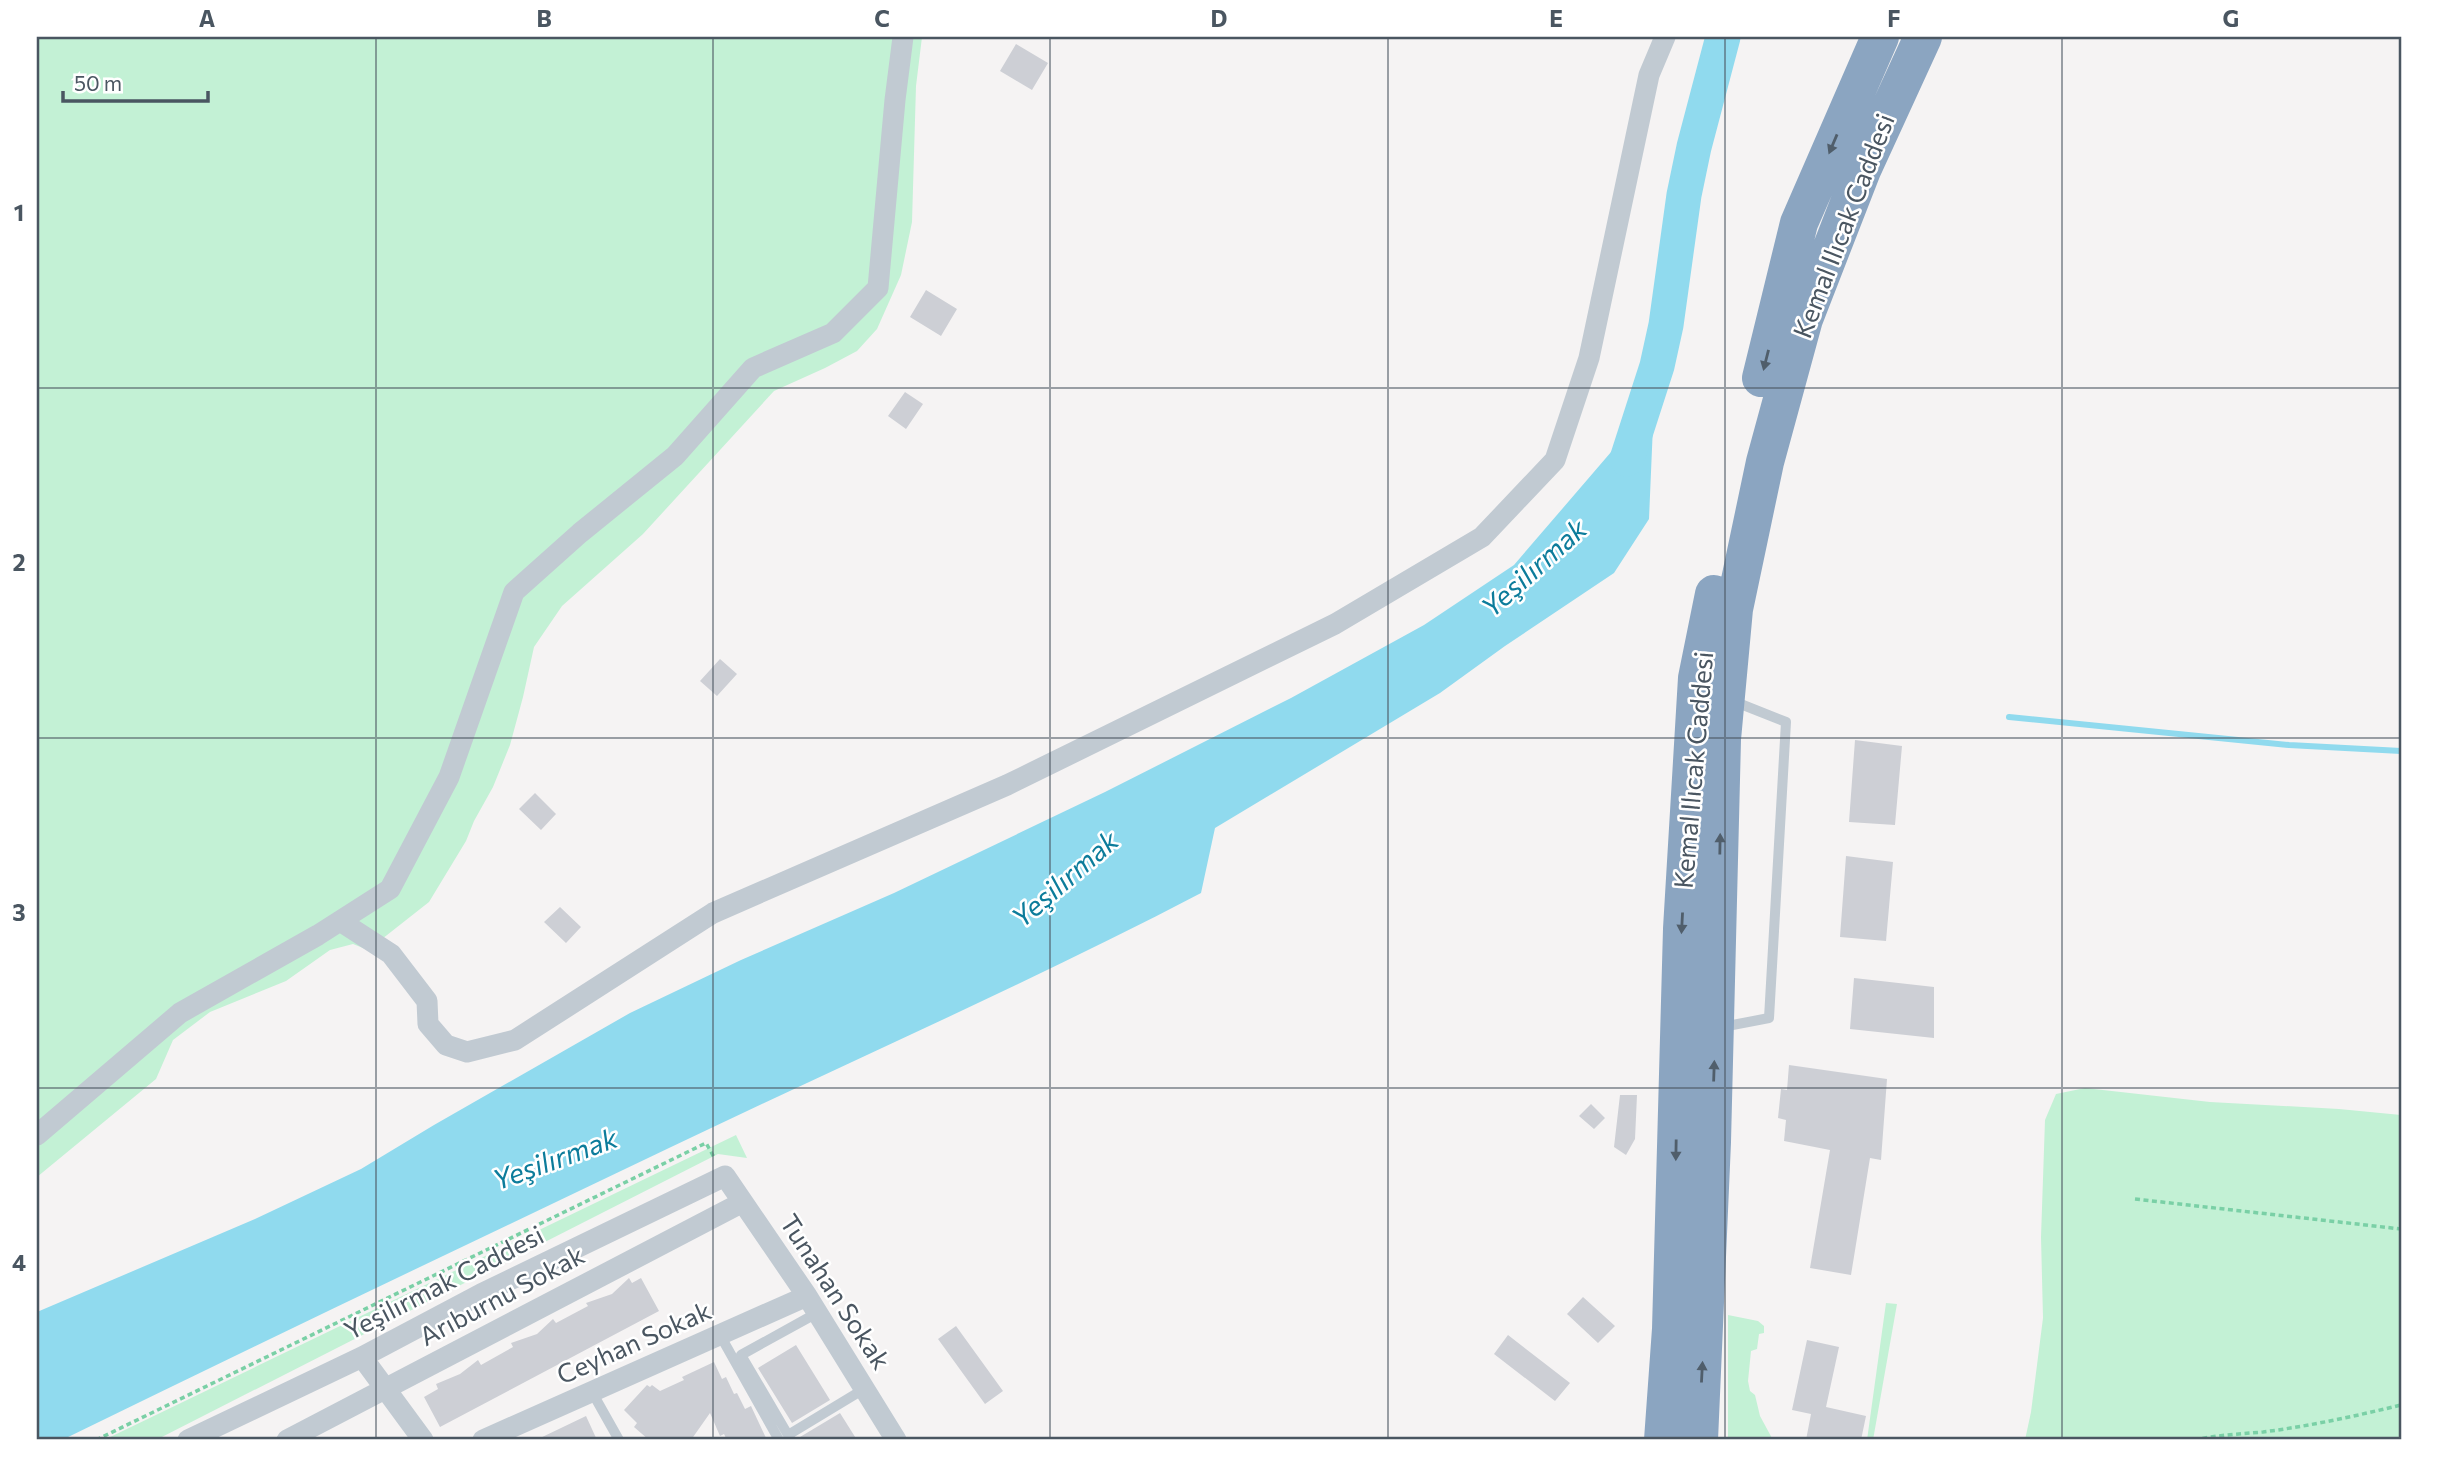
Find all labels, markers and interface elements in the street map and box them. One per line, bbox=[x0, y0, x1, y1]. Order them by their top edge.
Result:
text: A bbox=[199, 4, 216, 32]
text: B bbox=[536, 4, 552, 32]
text: C bbox=[874, 4, 890, 32]
text: D bbox=[1211, 4, 1228, 32]
text: E bbox=[1549, 4, 1563, 32]
text: F bbox=[1887, 4, 1901, 32]
text: G bbox=[2223, 4, 2239, 32]
scale bar bbox=[63, 60, 208, 104]
text: 50 m bbox=[74, 70, 122, 95]
street label: Kemal Ilıcak Caddesi bbox=[1786, 109, 1900, 342]
one-way arrow bbox=[1828, 134, 1839, 155]
text: 1 bbox=[14, 198, 24, 226]
one-way arrow bbox=[1760, 350, 1771, 372]
water label: Yeşilırmak bbox=[1474, 510, 1594, 624]
text: 2 bbox=[12, 548, 26, 576]
street label: Kemal Ilıcak Caddesi bbox=[1667, 650, 1718, 890]
water label: Yeşilırmak bbox=[1004, 822, 1125, 934]
one-way arrow bbox=[1714, 833, 1726, 855]
text: 3 bbox=[12, 898, 26, 926]
one-way arrow bbox=[1677, 912, 1688, 934]
one-way arrow bbox=[1709, 1060, 1720, 1082]
water label: Yeşilırmak bbox=[488, 1120, 623, 1196]
one-way arrow bbox=[1670, 1140, 1682, 1162]
street label: Tunahan Sokak bbox=[775, 1208, 898, 1374]
street label: Yeşilırmak Caddesi bbox=[339, 1218, 548, 1345]
street label: Arıburnu Sokak bbox=[414, 1238, 589, 1351]
text: 4 bbox=[12, 1248, 26, 1276]
street label: Ceyhan Sokak bbox=[551, 1294, 715, 1389]
one-way arrow bbox=[1696, 1361, 1707, 1383]

